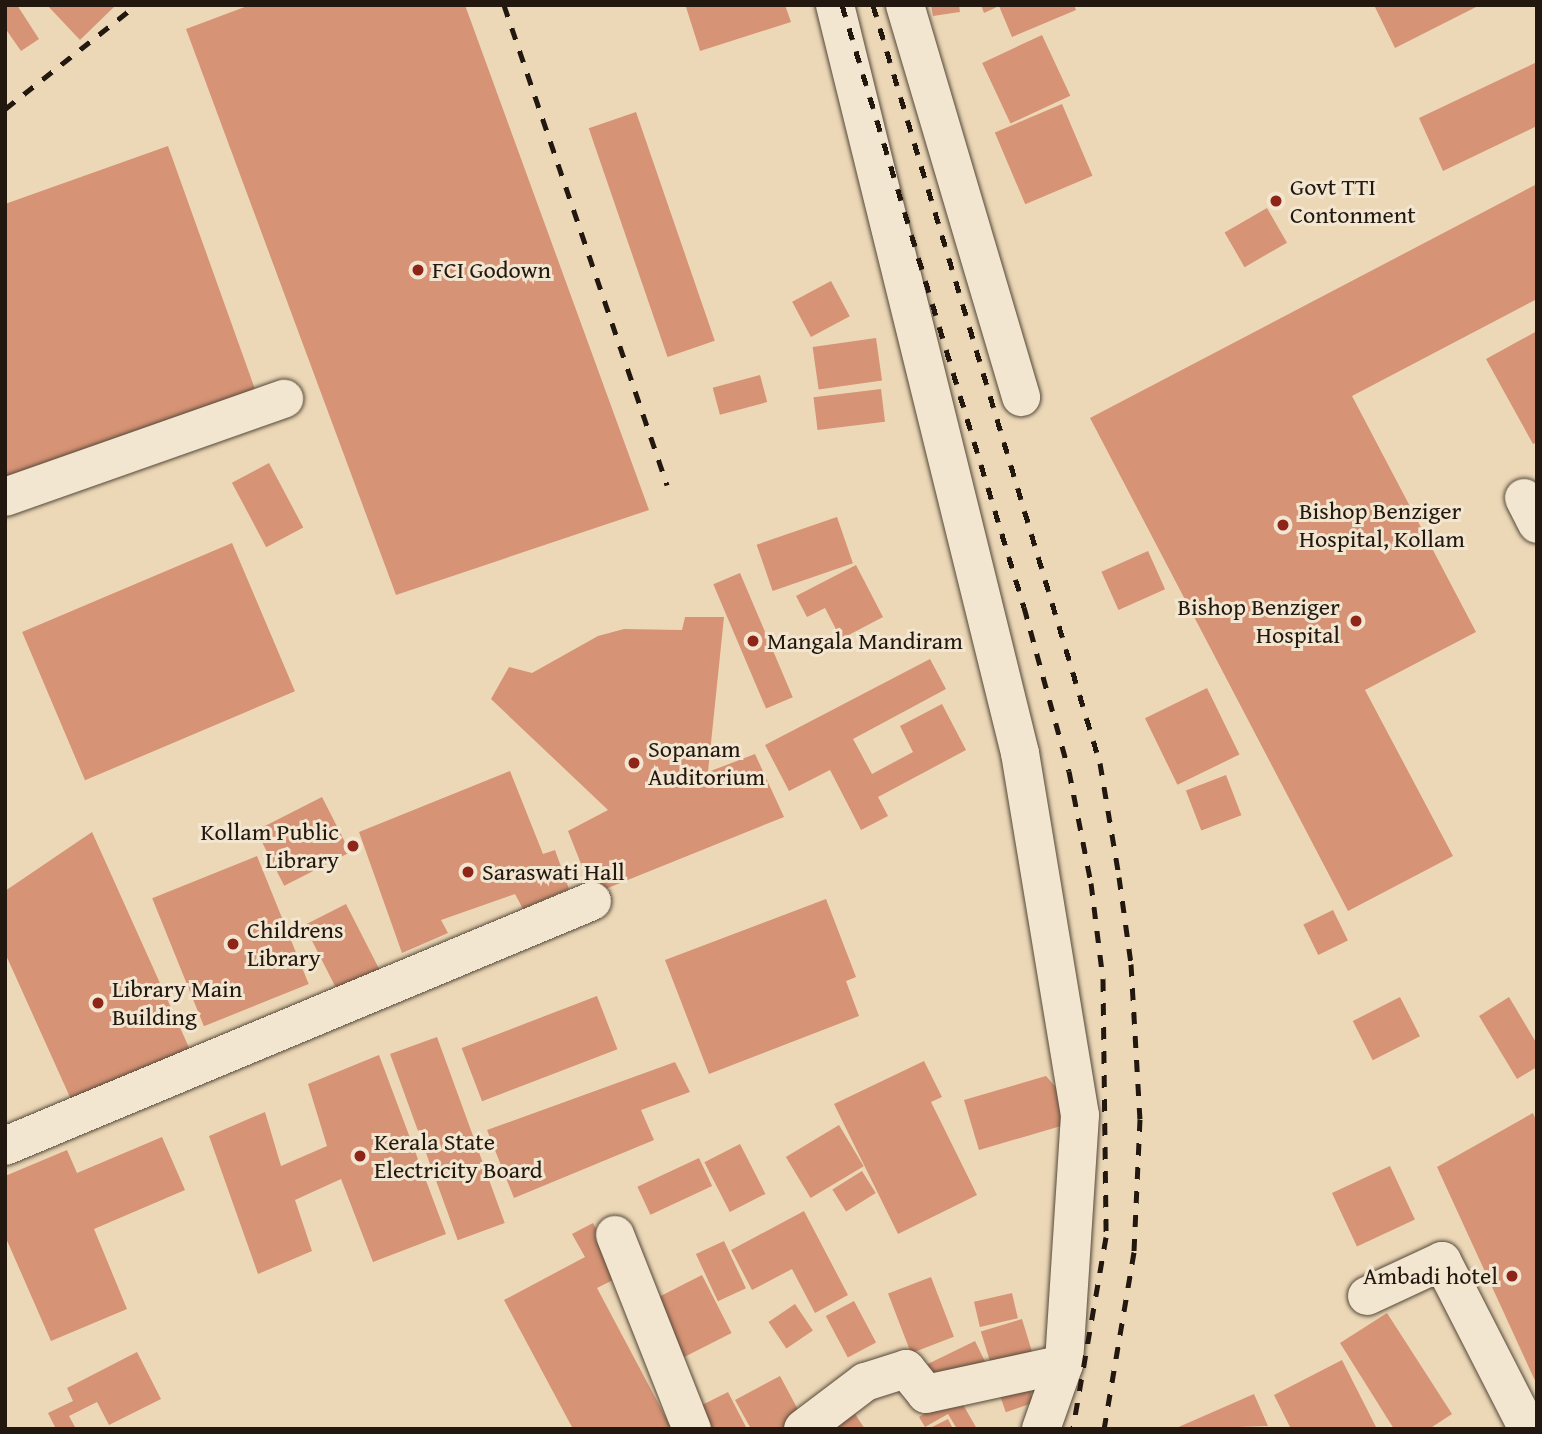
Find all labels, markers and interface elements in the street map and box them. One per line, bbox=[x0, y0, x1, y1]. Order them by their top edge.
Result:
place label: Govt TTI Contonment bbox=[1290, 173, 1416, 229]
marker: Govt TTI Contonment bbox=[1268, 193, 1284, 209]
place label: FCI Godown bbox=[432, 256, 551, 284]
marker: FCI Godown bbox=[410, 262, 426, 278]
place label: Bishop Benziger Hospital, Kollam bbox=[1299, 497, 1465, 553]
marker: Bishop Benziger Hospital, Kollam bbox=[1273, 515, 1293, 535]
place label: Bishop Benziger Hospital bbox=[1177, 593, 1340, 649]
marker: Bishop Benziger Hospital bbox=[1346, 611, 1366, 631]
place label: Mangala Mandiram bbox=[767, 627, 963, 655]
marker: Mangala Mandiram bbox=[745, 633, 761, 649]
place label: Sopanam Auditorium bbox=[648, 735, 765, 791]
marker: Sopanam Auditorium bbox=[626, 755, 642, 771]
place label: Kollam Public Library bbox=[200, 818, 339, 874]
marker: Kollam Public Library bbox=[345, 838, 361, 854]
place label: Saraswati Hall bbox=[482, 858, 625, 886]
marker: Saraswati Hall bbox=[460, 864, 476, 880]
place label: Childrens Library bbox=[247, 916, 344, 972]
marker: Childrens Library bbox=[225, 936, 241, 952]
place label: Library Main Building bbox=[112, 975, 242, 1031]
marker: Library Main Building bbox=[90, 995, 106, 1011]
place label: Kerala State Electricity Board bbox=[374, 1128, 543, 1184]
marker: Kerala State Electricity Board bbox=[352, 1148, 368, 1164]
place label: Ambadi hotel bbox=[1363, 1262, 1498, 1290]
marker: Ambadi hotel bbox=[1504, 1268, 1520, 1284]

